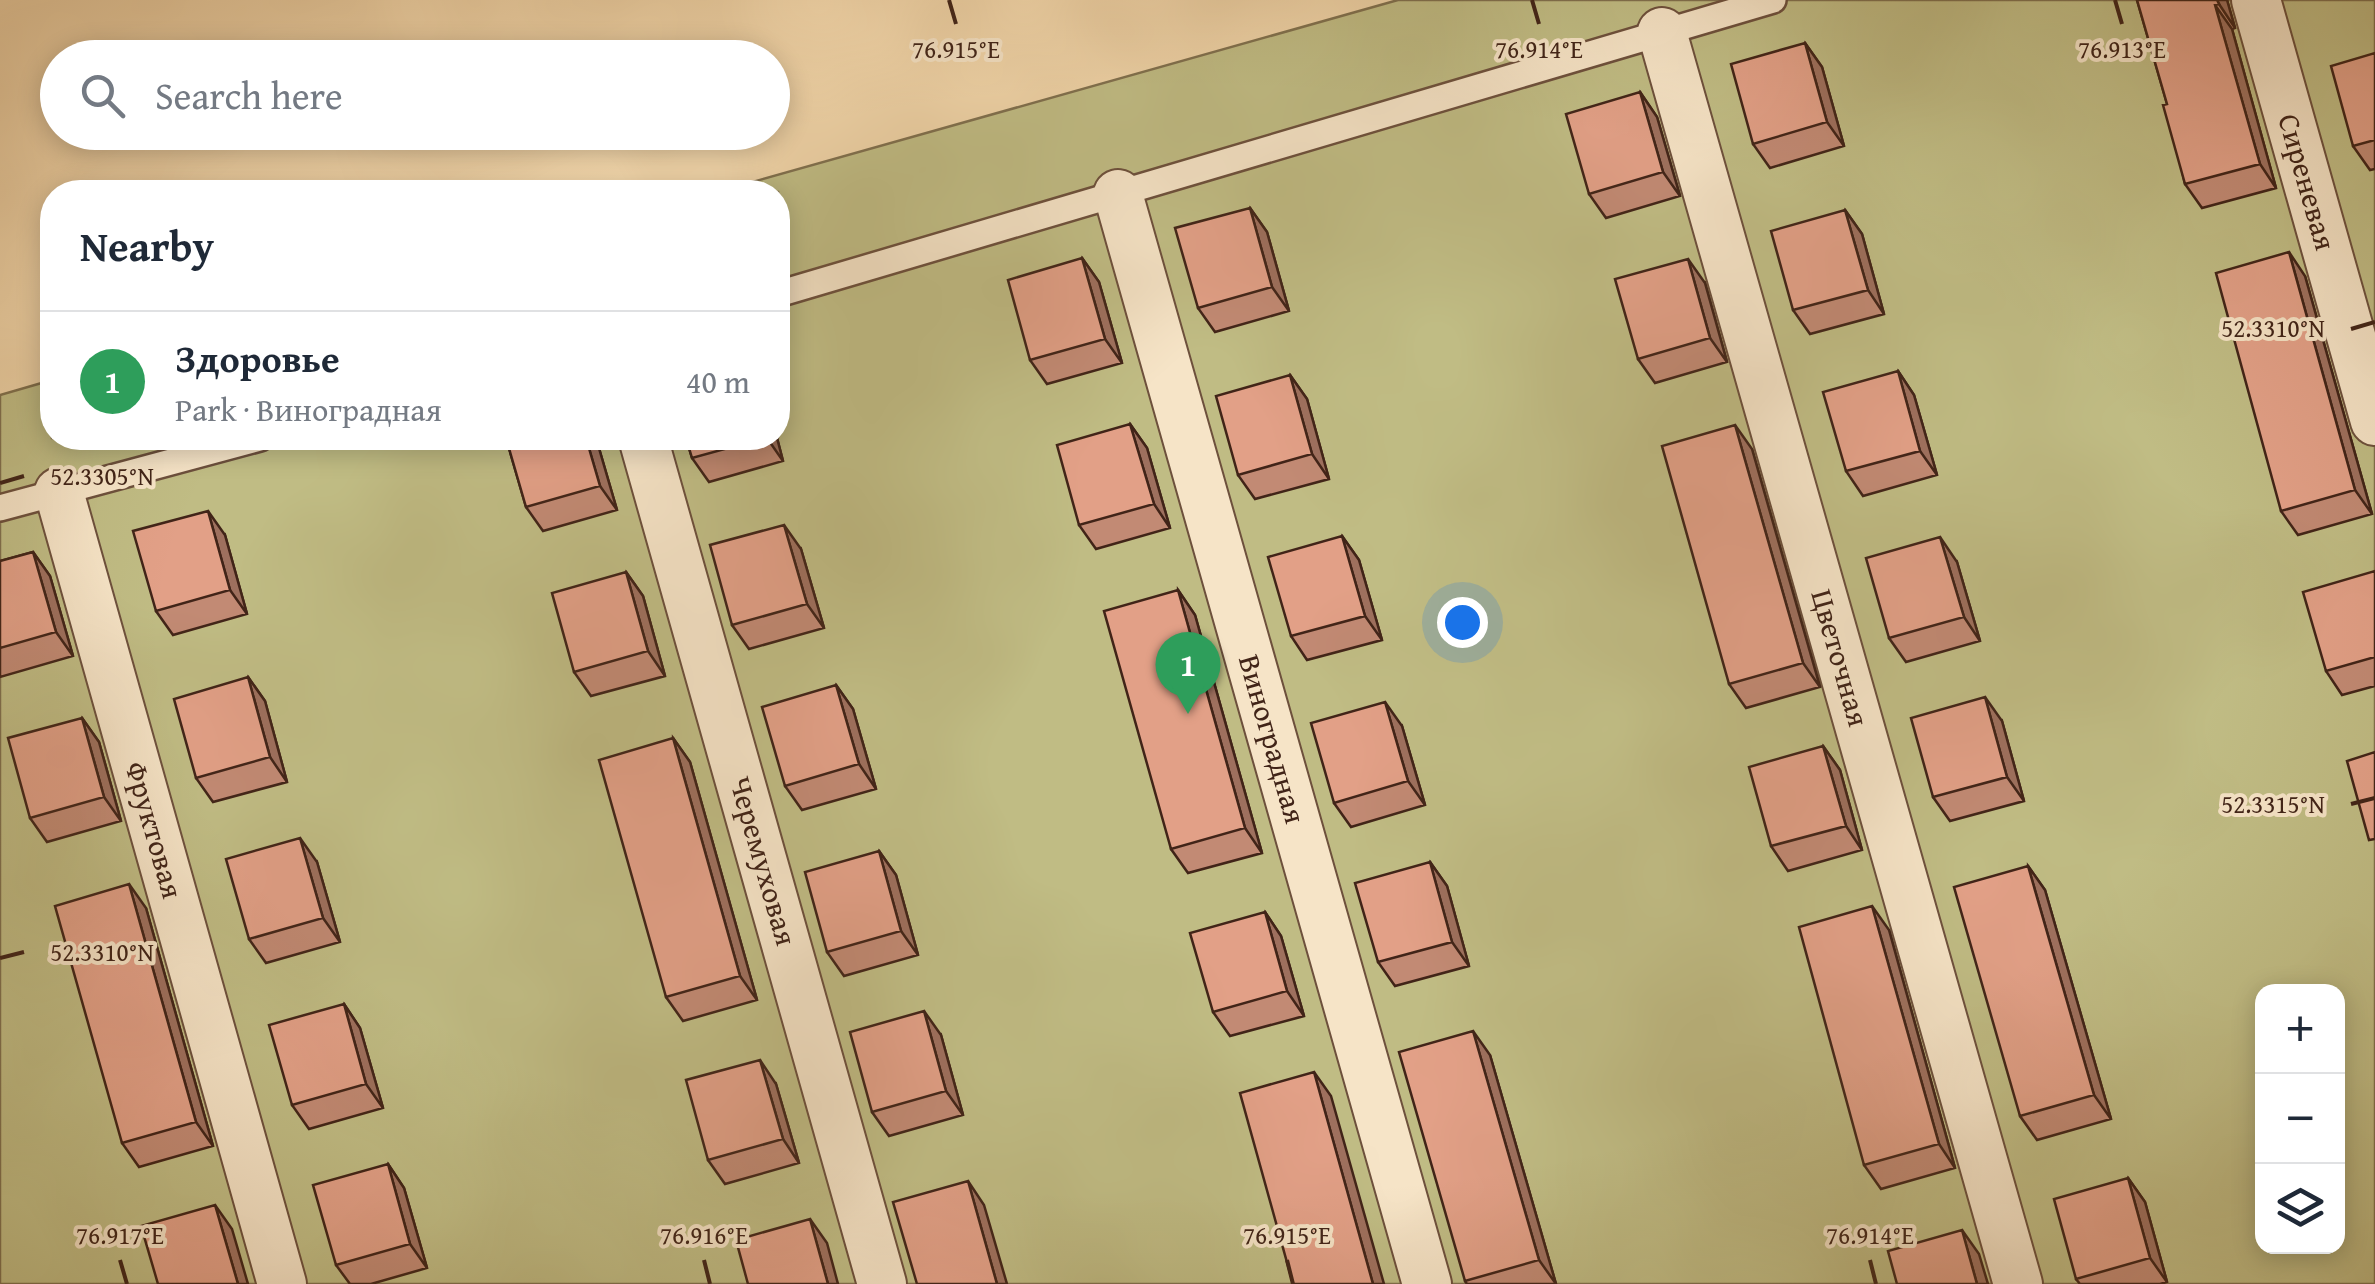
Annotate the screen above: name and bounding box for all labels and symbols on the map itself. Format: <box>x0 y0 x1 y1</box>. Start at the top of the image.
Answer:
text: 76.915°E <box>912 31 1000 67</box>
text: 76.914°E <box>1495 31 1583 67</box>
text: 76.913°E <box>2078 31 2166 67</box>
street label: Сиреневая <box>2268 108 2348 255</box>
text: 52.3310°N <box>2221 310 2325 346</box>
text: 52.3305°N <box>50 458 154 494</box>
street label: Цветочная <box>1800 584 1882 731</box>
your location <box>1437 597 1488 648</box>
pin: 1 <box>1156 632 1220 714</box>
street label: Виноградная <box>1228 649 1318 828</box>
street label: Фруктовая <box>114 756 195 903</box>
street label: Черемуховая <box>719 771 809 950</box>
text: 52.3315°N <box>2221 786 2325 822</box>
text: 52.3310°N <box>50 934 154 970</box>
text: 76.917°E <box>76 1217 164 1253</box>
text: 76.916°E <box>660 1217 748 1253</box>
text: 76.915°E <box>1243 1217 1331 1253</box>
text: 76.914°E <box>1826 1217 1914 1253</box>

